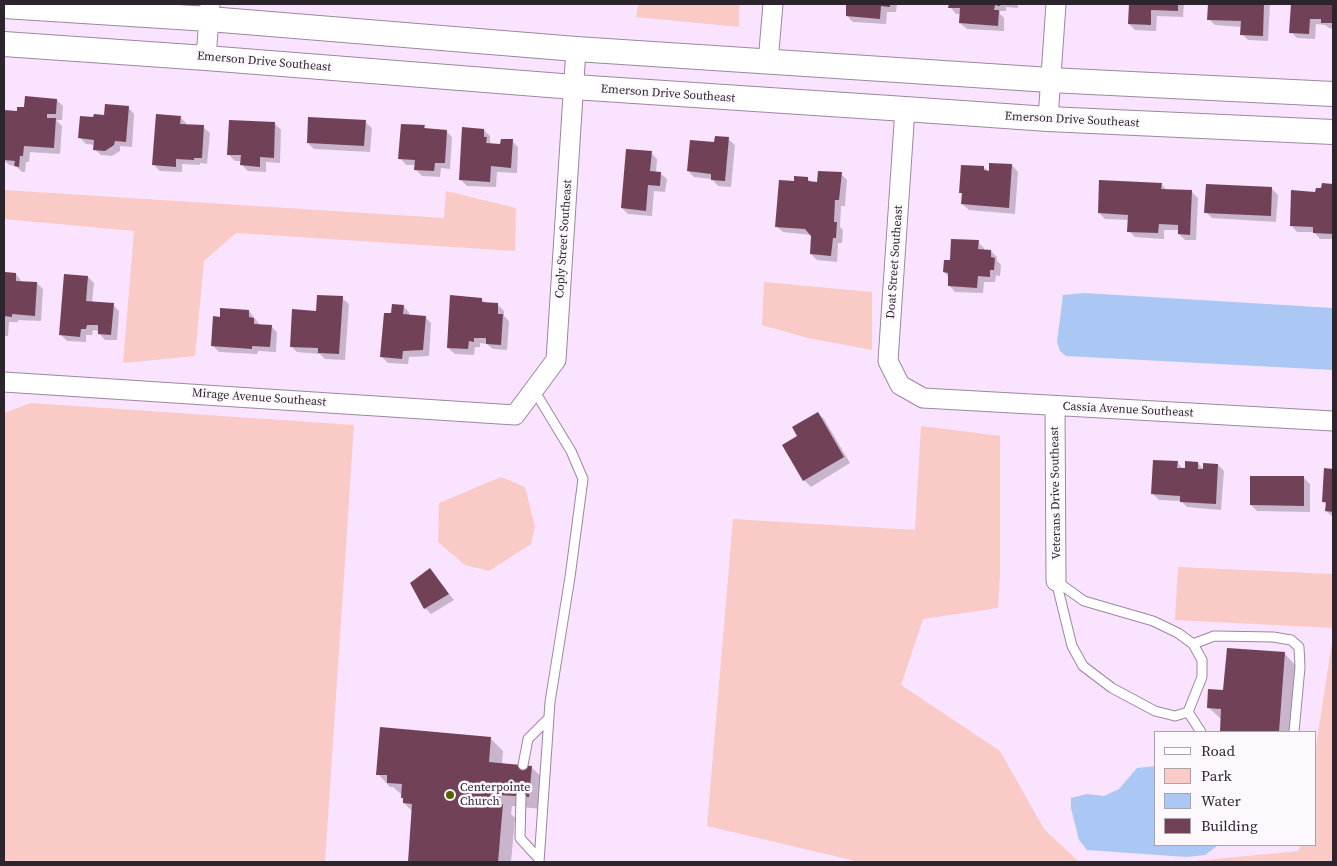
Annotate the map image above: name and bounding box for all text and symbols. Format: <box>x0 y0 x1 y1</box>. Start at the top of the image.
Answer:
street label: Emerson Drive Southeast <box>196 49 332 75</box>
street label: Emerson Drive Southeast <box>600 82 736 106</box>
street label: Emerson Drive Southeast <box>1004 109 1140 131</box>
street label: Coply Street Southeast <box>553 179 575 299</box>
street label: Doat Street Southeast <box>884 205 906 319</box>
street label: Mirage Avenue Southeast <box>191 386 327 410</box>
street label: Cassia Avenue Southeast <box>1062 399 1194 421</box>
street label: Veterans Drive Southeast <box>1048 426 1064 560</box>
legend <box>1154 731 1317 846</box>
text: Road <box>1201 740 1235 761</box>
text: Park <box>1201 765 1232 786</box>
place label: Centerpointe Church <box>460 781 530 809</box>
marker: Centerpointe Church <box>444 789 456 801</box>
text: Water <box>1201 790 1241 811</box>
text: Building <box>1201 815 1258 836</box>

